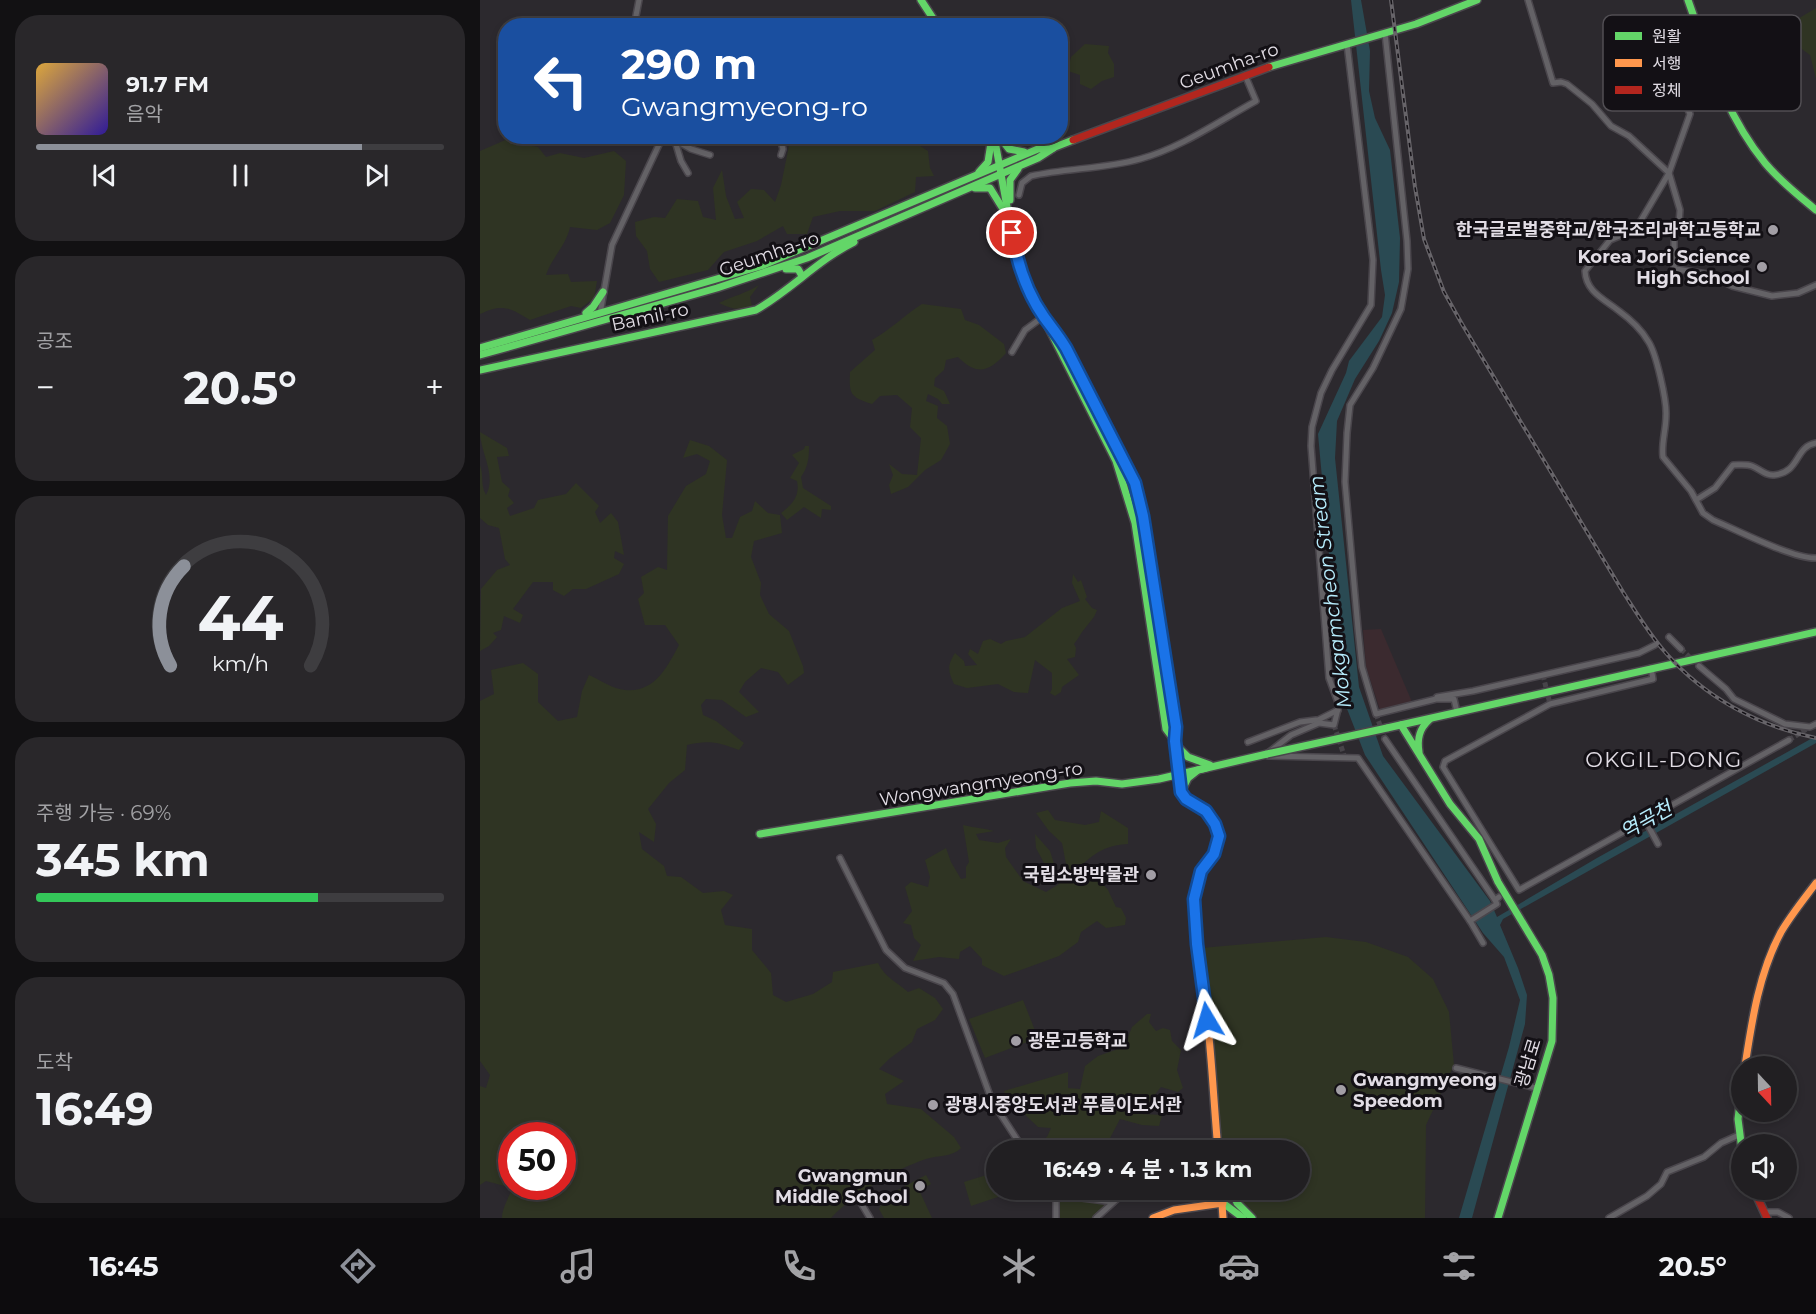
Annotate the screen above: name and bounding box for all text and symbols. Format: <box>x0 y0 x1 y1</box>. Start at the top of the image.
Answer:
legend <box>1603 15 1801 111</box>
text: 원활 <box>1652 27 1682 46</box>
text: 290 m <box>621 38 757 90</box>
street label: Geumha-ro <box>1176 38 1282 94</box>
icon: left <box>522 42 600 120</box>
text: 서행 <box>1652 54 1681 73</box>
text: 91.7 FM <box>126 71 209 98</box>
text: 정체 <box>1652 81 1681 100</box>
text: Gwangmyeong-ro <box>621 90 868 123</box>
text: 음악 <box>126 102 163 126</box>
icon: previous <box>88 159 121 192</box>
icon: pause <box>224 159 257 192</box>
icon: next <box>360 159 393 192</box>
pin <box>986 207 1037 258</box>
icon: arrive <box>995 216 1028 249</box>
place label: 한국글로벌중학교/한국조리과학고등학교 <box>1456 219 1761 241</box>
marker: 한국글로벌중학교/한국조리과학고등학교 <box>1766 223 1780 237</box>
street label: Geumha-ro <box>716 227 822 281</box>
place label: Korea Jori Science High School <box>1577 246 1750 289</box>
marker: Korea Jori Science High School <box>1755 260 1769 274</box>
street label: Bamil-ro <box>610 298 690 336</box>
text: 공조 <box>36 329 73 353</box>
text: 20.5° <box>183 360 297 415</box>
text: − <box>36 367 55 407</box>
text: + <box>425 367 444 407</box>
water label: Mokgamcheon Stream <box>1304 474 1356 710</box>
text: 44 <box>197 580 283 656</box>
text: km/h <box>211 650 269 676</box>
district label: OKGIL-DONG <box>1585 747 1743 772</box>
street label: Wongwangmyeong-ro <box>878 757 1084 811</box>
water label: 역곡천 <box>1616 795 1678 844</box>
text: 주행 가능 · 69% <box>36 801 171 825</box>
text: 345 km <box>36 832 210 887</box>
place label: 국립소방박물관 <box>1023 864 1139 886</box>
marker: 국립소방박물관 <box>1144 868 1158 882</box>
position arrow <box>1175 988 1239 1052</box>
place label: 광문고등학교 <box>1028 1030 1127 1052</box>
marker: 광문고등학교 <box>1009 1034 1023 1048</box>
street label: 광남로 <box>1510 1036 1546 1090</box>
text: 도착 <box>36 1050 73 1074</box>
north arrow <box>1731 1056 1797 1122</box>
map controls <box>1731 1056 1797 1200</box>
place label: Gwangmyeong Speedom <box>1353 1069 1497 1112</box>
text: 16:49 <box>36 1081 154 1136</box>
marker: Gwangmyeong Speedom <box>1334 1083 1348 1097</box>
place label: 광명시중앙도서관 푸름이도서관 <box>945 1094 1182 1116</box>
marker: 광명시중앙도서관 푸름이도서관 <box>926 1098 940 1112</box>
speed limit sign: 50 <box>498 1122 576 1200</box>
button: sound <box>1731 1134 1797 1200</box>
text: 16:49 · 4 분 · 1.3 km <box>1044 1156 1252 1183</box>
place label: Gwangmun Middle School <box>775 1165 908 1208</box>
marker: Gwangmun Middle School <box>913 1179 927 1193</box>
icon: directions <box>337 1245 379 1287</box>
icon: music <box>557 1245 599 1287</box>
icon: phone <box>778 1245 820 1287</box>
icon: climate <box>998 1245 1040 1287</box>
icon: car <box>1218 1245 1260 1287</box>
icon: filters <box>1438 1245 1480 1287</box>
text: 16:45 <box>89 1250 159 1283</box>
text: 20.5° <box>1659 1250 1727 1283</box>

